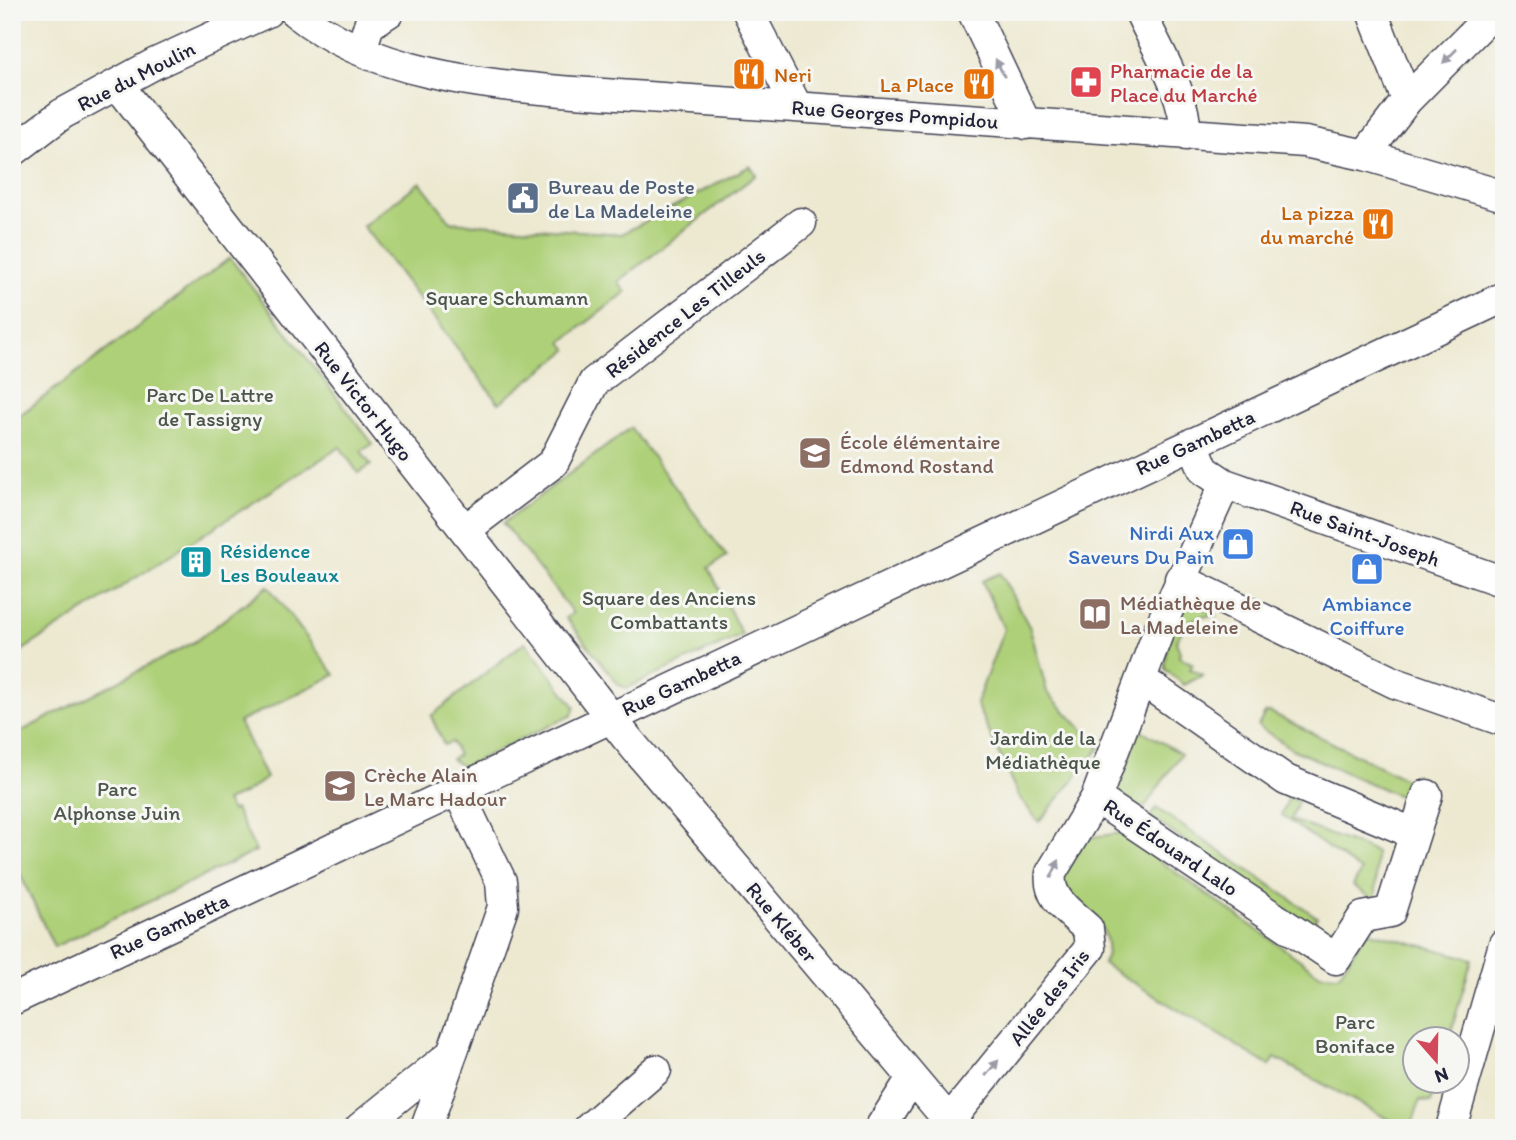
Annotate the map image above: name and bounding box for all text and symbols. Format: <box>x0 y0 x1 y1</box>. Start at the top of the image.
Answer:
street label: Rue du Moulin <box>73 36 199 116</box>
one-way arrow <box>1442 47 1459 64</box>
restaurant icon: Neri <box>730 55 768 93</box>
one-way arrow <box>994 58 1005 78</box>
place label: Pharmacie de la Place du Marché <box>1110 58 1257 107</box>
place label: Neri <box>774 62 812 87</box>
pharmacy icon: Pharmacie de la Place du Marché <box>1067 63 1105 101</box>
restaurant icon: La Place <box>960 65 998 103</box>
place label: La Place <box>880 72 954 97</box>
street label: Rue Georges Pompidou <box>791 94 1000 134</box>
place label: Bureau de Poste de La Madeleine <box>548 174 695 223</box>
public building icon: Bureau de Poste de La Madeleine <box>504 179 542 217</box>
place label: La pizza du marché <box>1260 200 1354 249</box>
restaurant icon: La pizza du marché <box>1359 205 1397 243</box>
street label: Résidence Les Tilleuls <box>600 243 770 383</box>
park label: Square Schumann <box>426 285 589 310</box>
street label: Rue Victor Hugo <box>309 336 419 466</box>
park label: Parc De Lattre de Tassigny <box>146 382 274 431</box>
street label: Rue Gambetta <box>1132 404 1258 480</box>
place label: École élémentaire Edmond Rostand <box>840 429 1000 478</box>
school or university icon: École élémentaire Edmond Rostand <box>796 434 834 472</box>
street label: Rue Saint-Joseph <box>1287 494 1444 572</box>
place label: Nirdi Aux Saveurs Du Pain <box>1068 520 1215 569</box>
shop icon: Nirdi Aux Saveurs Du Pain <box>1219 525 1257 563</box>
place label: Résidence Les Bouleaux <box>220 538 339 587</box>
building icon: Résidence Les Bouleaux <box>177 543 215 581</box>
shop icon: Ambiance Coiffure <box>1348 550 1386 588</box>
park label: Square des Anciens Combattants <box>582 585 756 634</box>
place label: Médiathèque de La Madeleine <box>1120 590 1261 639</box>
place label: Ambiance Coiffure <box>1322 591 1412 640</box>
library icon: Médiathèque de La Madeleine <box>1076 595 1114 633</box>
street label: Rue Gambetta <box>618 645 744 721</box>
park label: Jardin de la Médiathèque <box>985 725 1101 774</box>
place label: Crèche Alain Le Marc Hadour <box>364 762 507 811</box>
school or university icon: Crèche Alain Le Marc Hadour <box>321 767 359 805</box>
park label: Parc Alphonse Juin <box>54 776 180 825</box>
street label: Rue Édouard Lalo <box>1099 793 1243 901</box>
one-way arrow <box>1049 859 1061 879</box>
street label: Rue Kléber <box>741 877 823 968</box>
street label: Rue Gambetta <box>106 888 232 964</box>
street label: Allée des Iris <box>1003 944 1095 1050</box>
park label: Parc Boniface <box>1315 1009 1395 1058</box>
north arrow <box>1400 1024 1470 1094</box>
one-way arrow <box>985 1060 1000 1078</box>
text: N <box>1432 1063 1452 1089</box>

